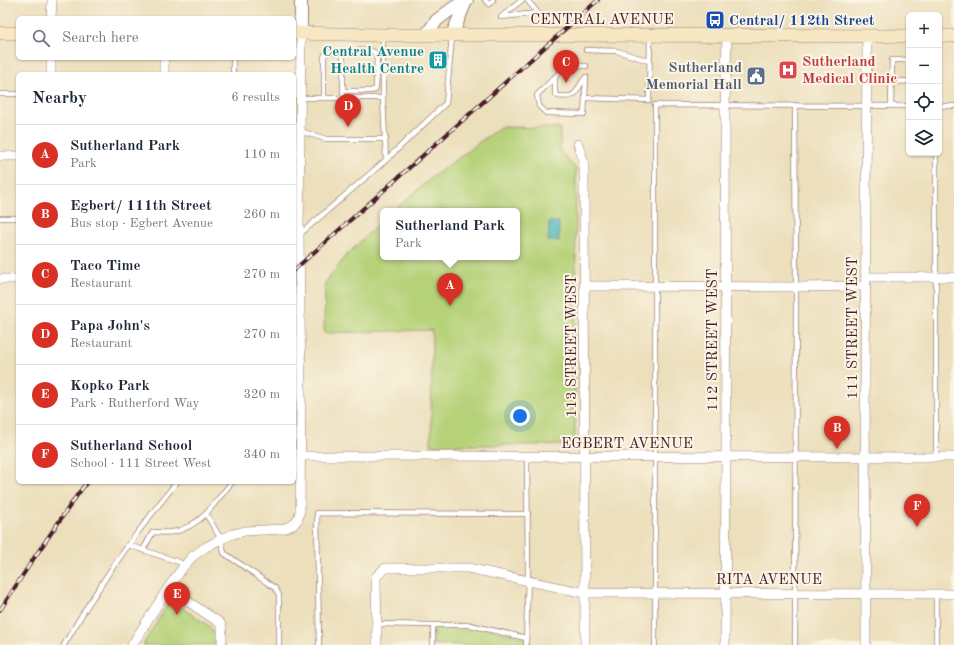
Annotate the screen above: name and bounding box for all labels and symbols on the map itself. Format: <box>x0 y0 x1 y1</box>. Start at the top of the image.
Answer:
bus stop icon: Central/ 112th Street <box>704 9 726 31</box>
street label: CENTRAL AVENUE <box>530 13 674 28</box>
place label: Central/ 112th Street <box>729 14 875 29</box>
place label: Central Avenue Health Centre <box>322 45 424 77</box>
building icon: Central Avenue Health Centre <box>427 49 449 71</box>
pin: C <box>553 50 579 83</box>
place label: Sutherland Medical Clinic <box>802 55 897 87</box>
hospital icon: Sutherland Medical Clinic <box>777 59 799 81</box>
place label: Sutherland Memorial Hall <box>645 61 742 93</box>
public building icon: Sutherland Memorial Hall <box>745 65 767 87</box>
pin: D <box>335 94 361 127</box>
street label: 111 STREET WEST <box>846 256 861 400</box>
street label: 112 STREET WEST <box>706 268 721 412</box>
pin: A <box>437 273 463 306</box>
street label: 113 STREET WEST <box>565 274 580 418</box>
your location <box>510 406 530 426</box>
pin: B <box>824 416 850 449</box>
street label: EGBERT AVENUE <box>561 437 693 452</box>
pin: F <box>904 494 930 527</box>
street label: RITA AVENUE <box>716 573 822 588</box>
pin: E <box>164 582 190 615</box>

